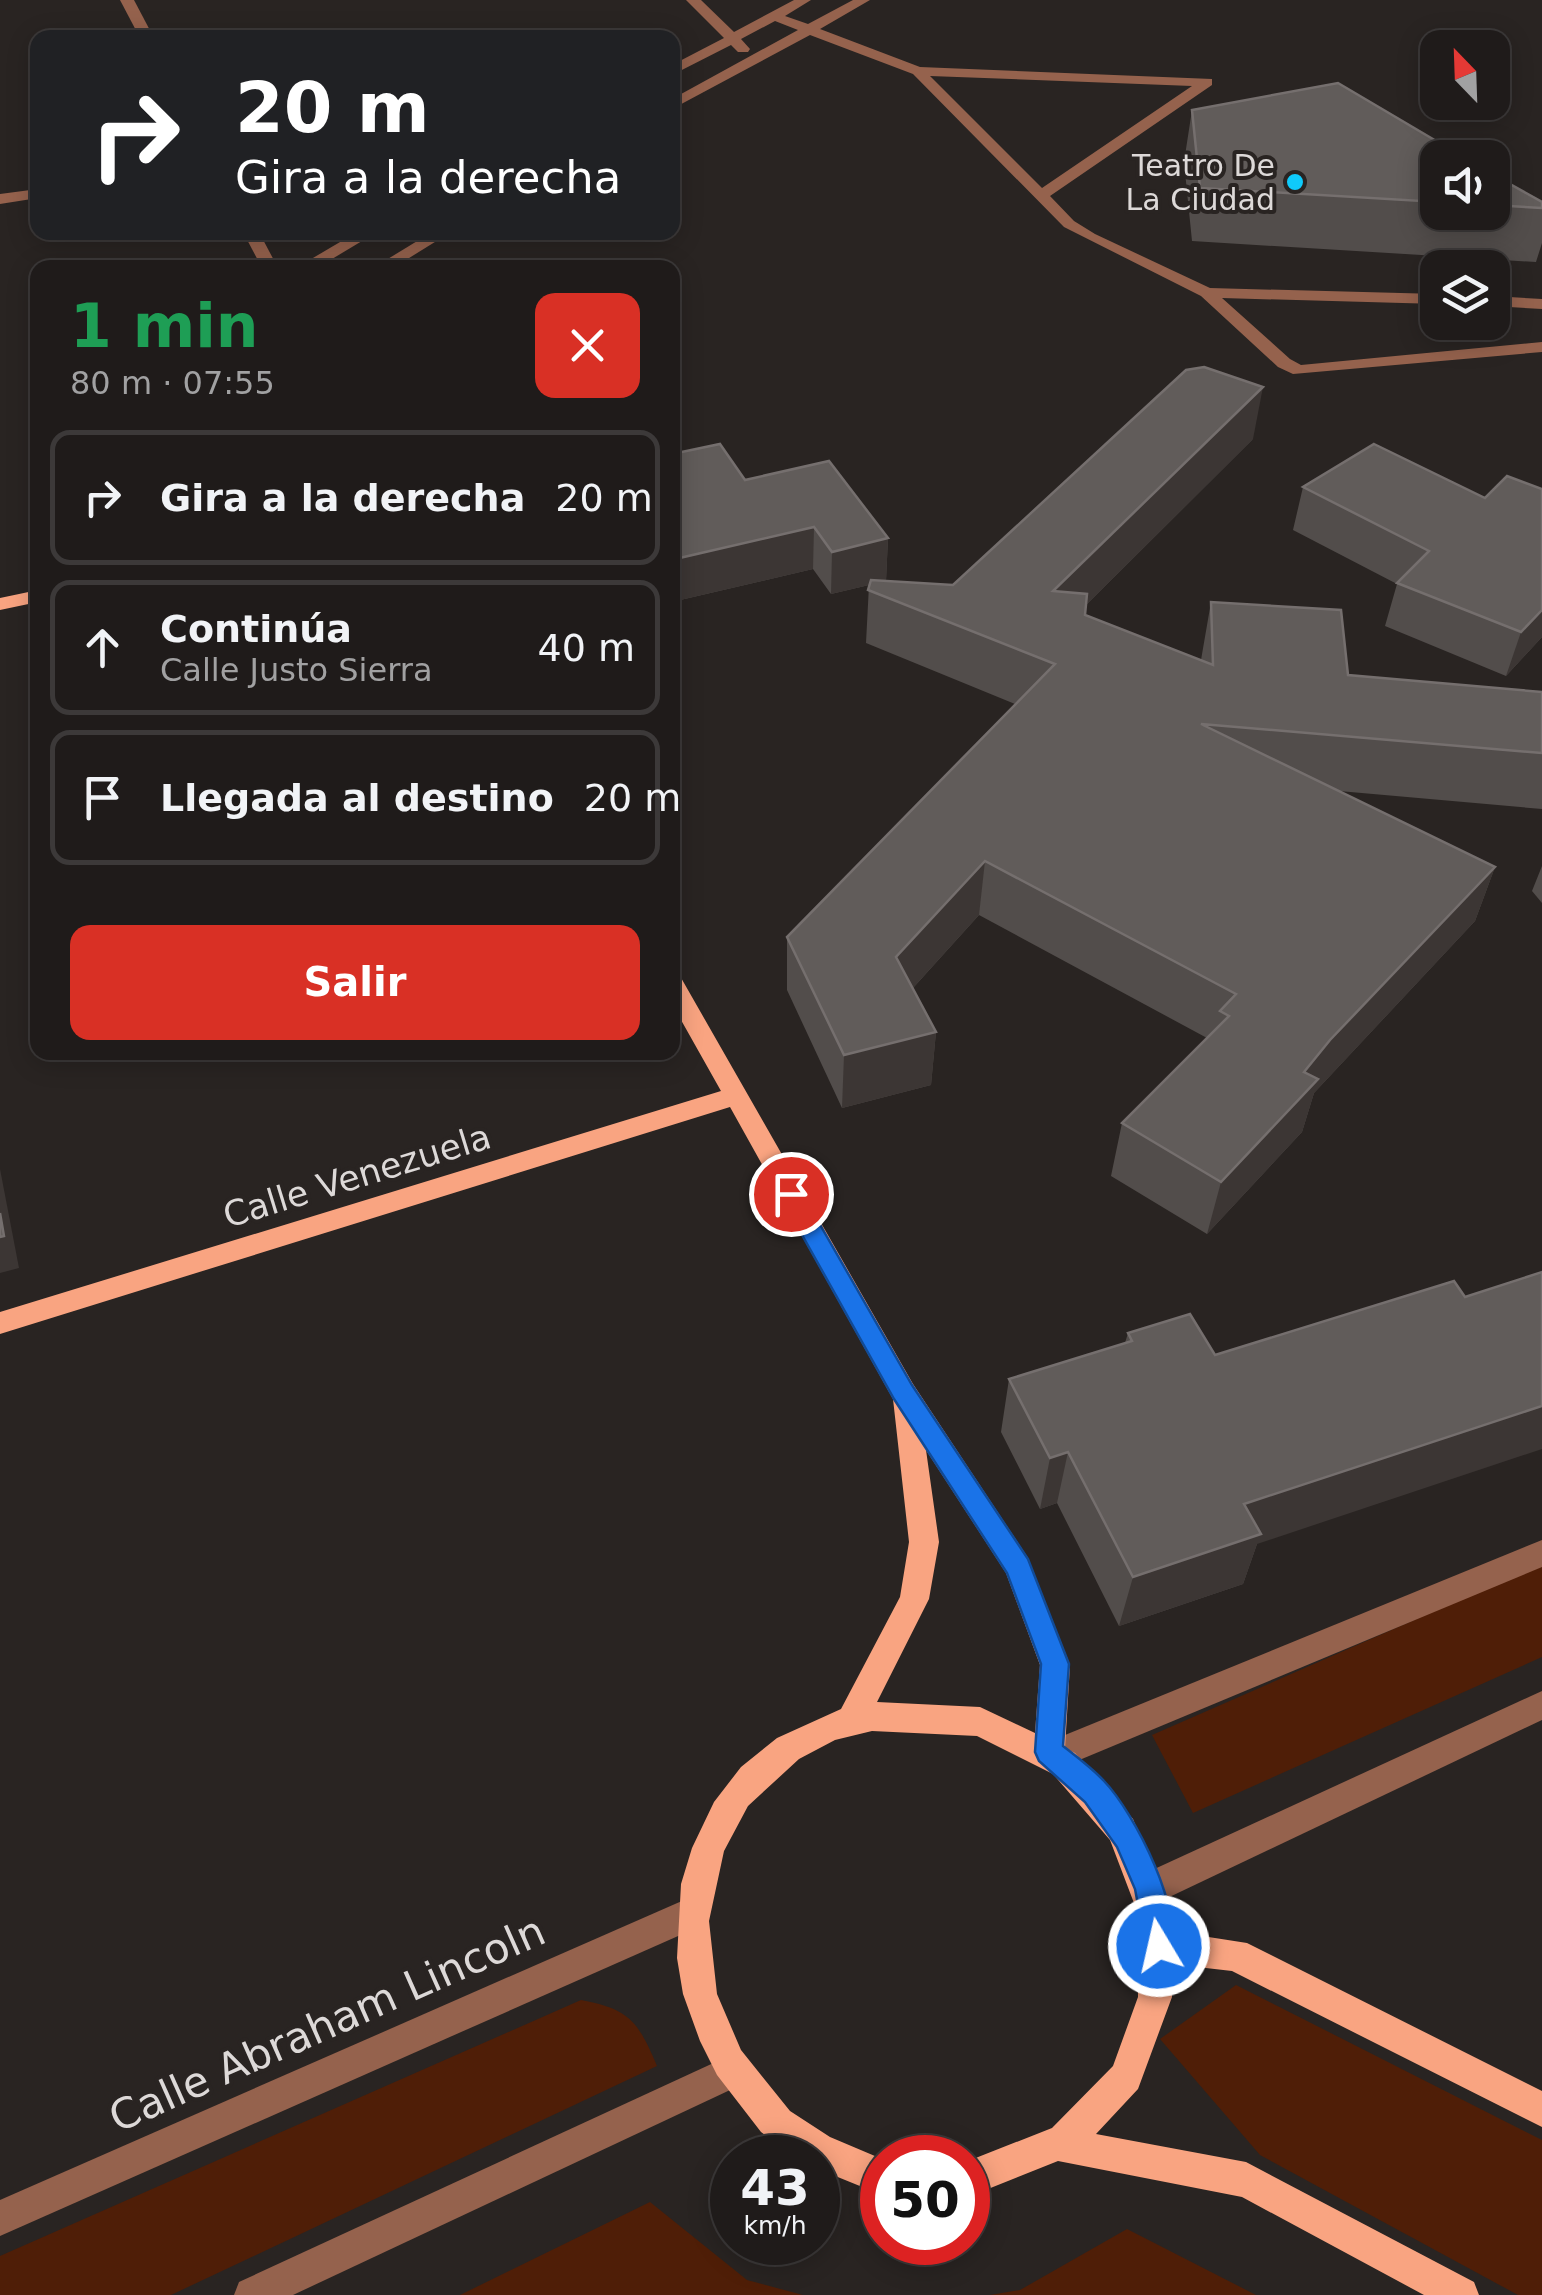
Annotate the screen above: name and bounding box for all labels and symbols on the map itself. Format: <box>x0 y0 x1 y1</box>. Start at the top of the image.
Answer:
north arrow <box>1420 30 1510 120</box>
place label: Teatro De La Ciudad <box>1126 148 1275 217</box>
marker: Teatro De La Ciudad <box>1284 171 1306 193</box>
street label: Calle Venezuela <box>218 1116 496 1236</box>
pin <box>749 1152 834 1237</box>
position arrow <box>1107 1894 1211 1998</box>
street label: Calle Abraham Lincoln <box>102 1906 552 2142</box>
speed limit sign: 50 <box>860 2135 990 2265</box>

